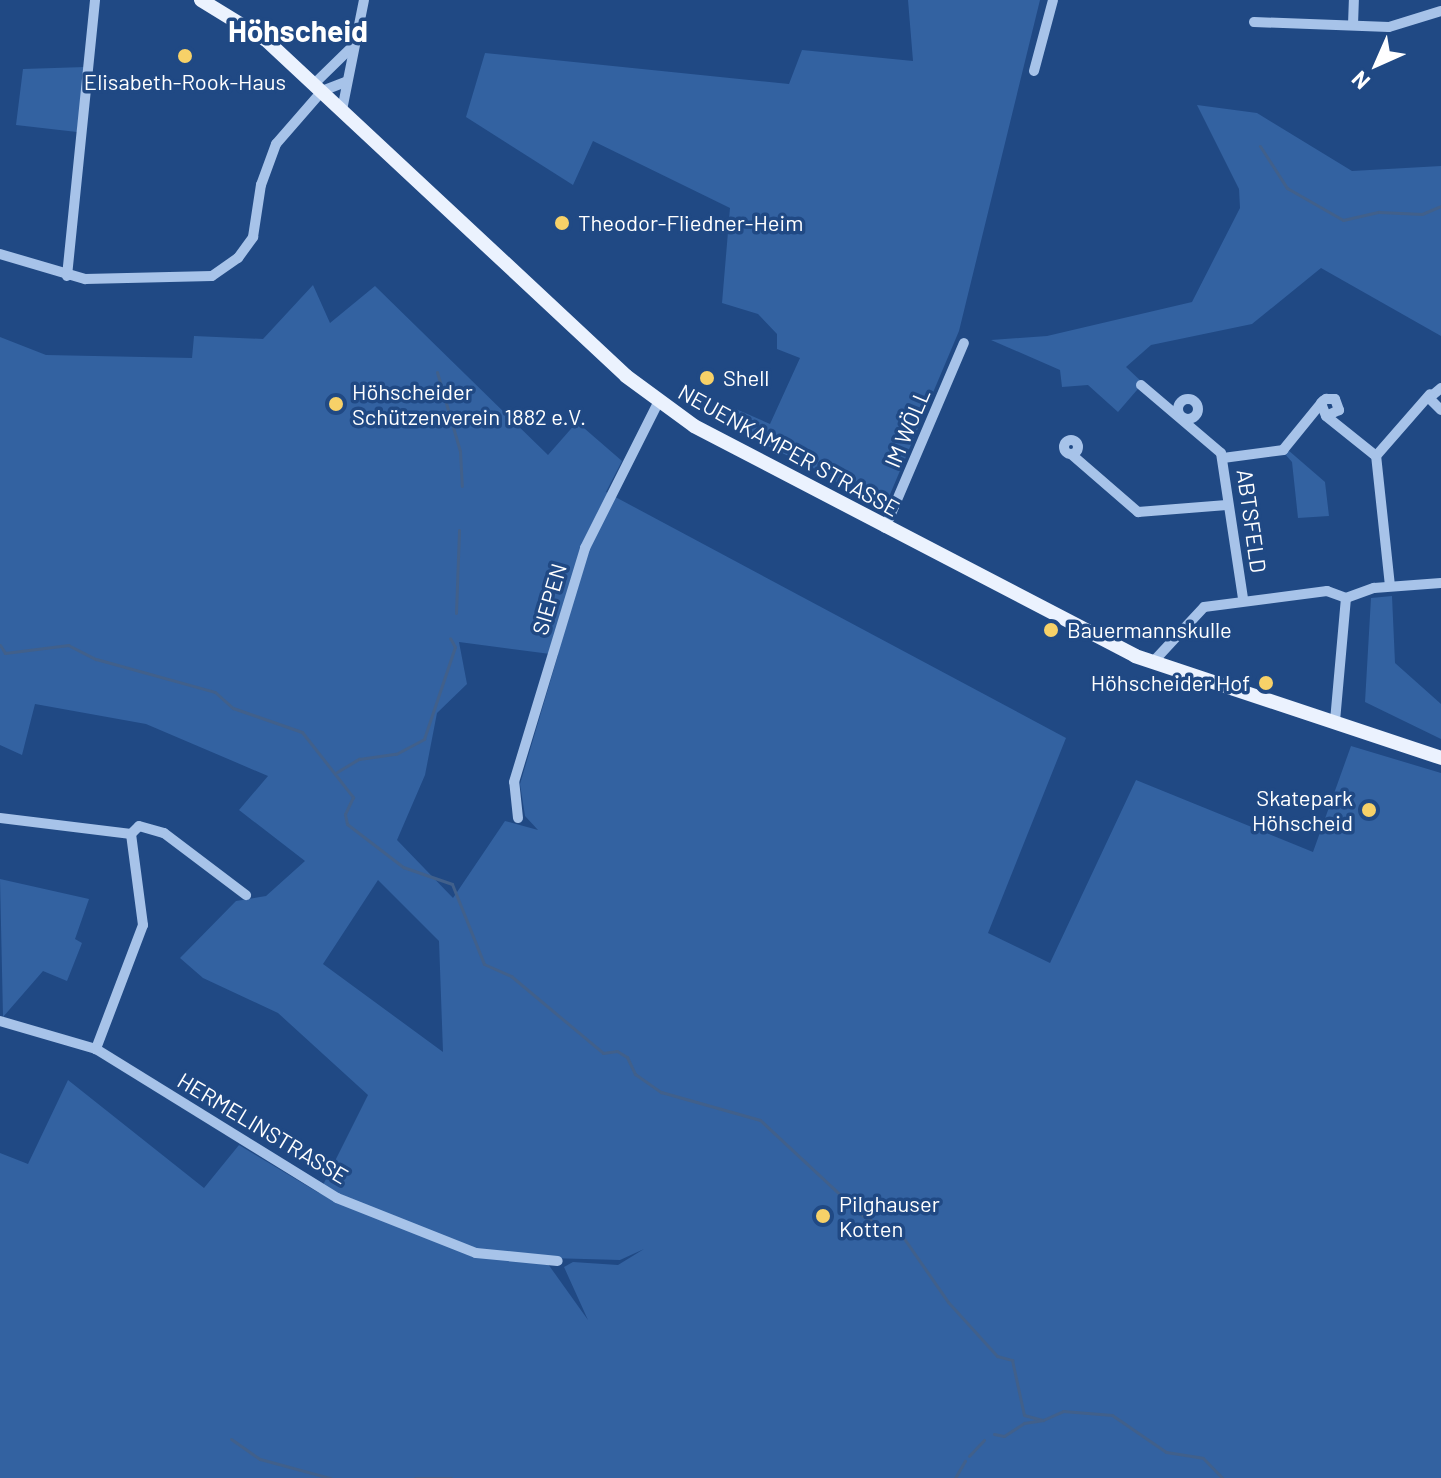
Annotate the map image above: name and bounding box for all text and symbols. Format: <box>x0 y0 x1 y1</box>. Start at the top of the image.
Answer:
district label: Höhscheid <box>228 12 368 48</box>
north arrow <box>1337 24 1417 104</box>
marker: Elisabeth-Rook-Haus <box>176 47 194 65</box>
text: N <box>1346 67 1374 95</box>
place label: Elisabeth-Rook-Haus <box>84 69 286 95</box>
place label: Theodor-Fliedner-Heim <box>578 210 803 236</box>
marker: Theodor-Fliedner-Heim <box>553 214 571 232</box>
place label: Shell <box>723 365 769 391</box>
marker: Shell <box>698 369 716 387</box>
place label: Höhscheider Schützenverein 1882 e.V. <box>352 378 586 430</box>
street label: NEUENKAMPER STRASSE <box>674 378 904 522</box>
street label: IM WÖLL <box>879 384 935 472</box>
marker: Höhscheider Schützenverein 1882 e.V. <box>327 395 345 413</box>
street label: ABTSFELD <box>1232 468 1272 574</box>
street label: SIEPEN <box>526 560 572 638</box>
place label: Bauermannskulle <box>1067 617 1232 643</box>
marker: Bauermannskulle <box>1042 621 1060 639</box>
place label: Höhscheider Hof <box>1091 670 1250 696</box>
marker: Höhscheider Hof <box>1257 674 1275 692</box>
place label: Skatepark Höhscheid <box>1252 784 1353 836</box>
marker: Skatepark Höhscheid <box>1360 801 1378 819</box>
street label: HERMELINSTRASSE <box>173 1067 353 1189</box>
place label: Pilghauser Kotten <box>839 1190 940 1242</box>
marker: Pilghauser Kotten <box>814 1207 832 1225</box>

